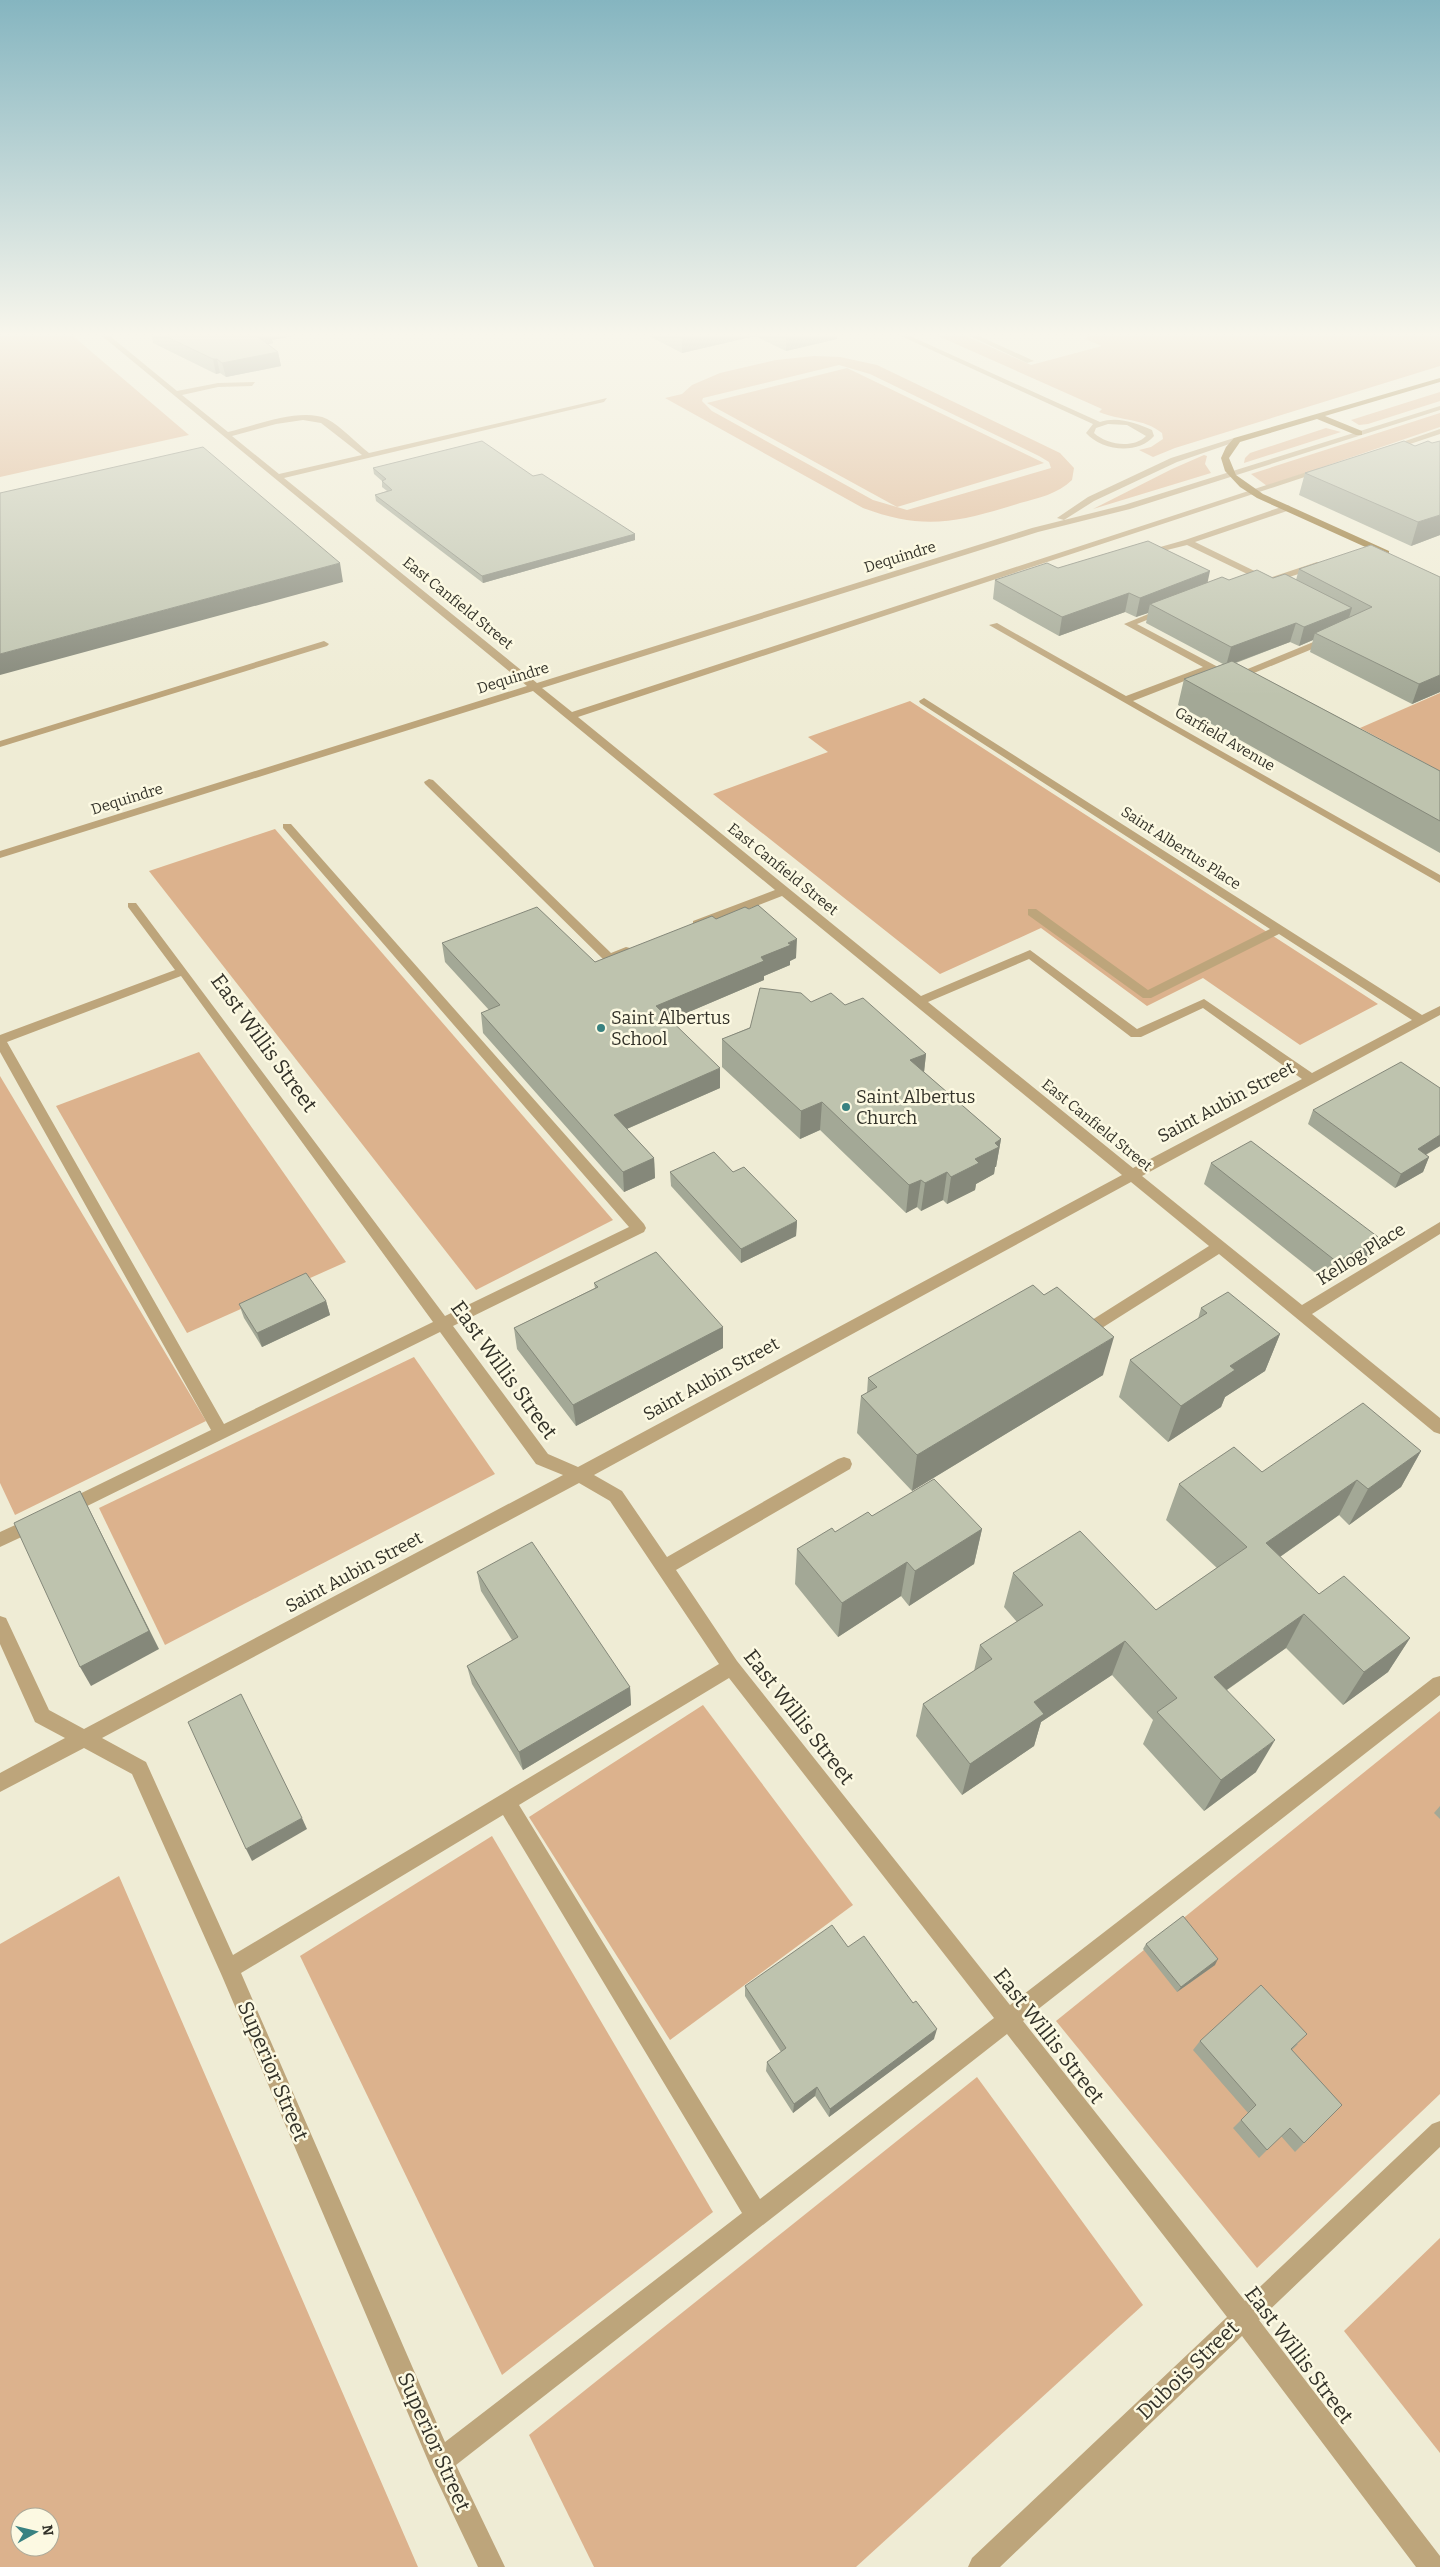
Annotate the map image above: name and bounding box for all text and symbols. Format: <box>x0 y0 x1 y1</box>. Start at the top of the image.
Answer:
street label: Dequindre <box>862 538 938 576</box>
street label: East Canfield Street <box>399 553 517 653</box>
street label: Dequindre <box>475 659 551 697</box>
street label: Garfield Avenue <box>1172 703 1278 775</box>
street label: Dequindre <box>89 780 165 818</box>
street label: Saint Albertus Place <box>1118 803 1244 893</box>
street label: East Canfield Street <box>724 819 842 919</box>
street label: East Willis Street <box>205 969 323 1118</box>
place label: Saint Albertus School <box>611 1007 730 1050</box>
marker: Saint Albertus School <box>595 1022 607 1034</box>
street label: Saint Aubin Street <box>1154 1056 1299 1147</box>
street label: East Canfield Street <box>1038 1075 1156 1175</box>
place label: Saint Albertus Church <box>856 1086 975 1129</box>
marker: Saint Albertus Church <box>840 1101 852 1113</box>
street label: Kellog Place <box>1313 1218 1409 1290</box>
street label: East Willis Street <box>445 1296 563 1445</box>
street label: Saint Aubin Street <box>639 1332 783 1425</box>
street label: Saint Aubin Street <box>282 1526 427 1617</box>
street label: East Willis Street <box>738 1644 860 1790</box>
street label: East Willis Street <box>988 1963 1110 2109</box>
street label: Superior Street <box>232 1997 314 2145</box>
street label: East Willis Street <box>1239 2281 1359 2429</box>
street label: Dubois Street <box>1132 2315 1245 2425</box>
street label: Superior Street <box>392 2368 476 2516</box>
north arrow <box>10 2507 60 2557</box>
text: N <box>38 2524 57 2537</box>

